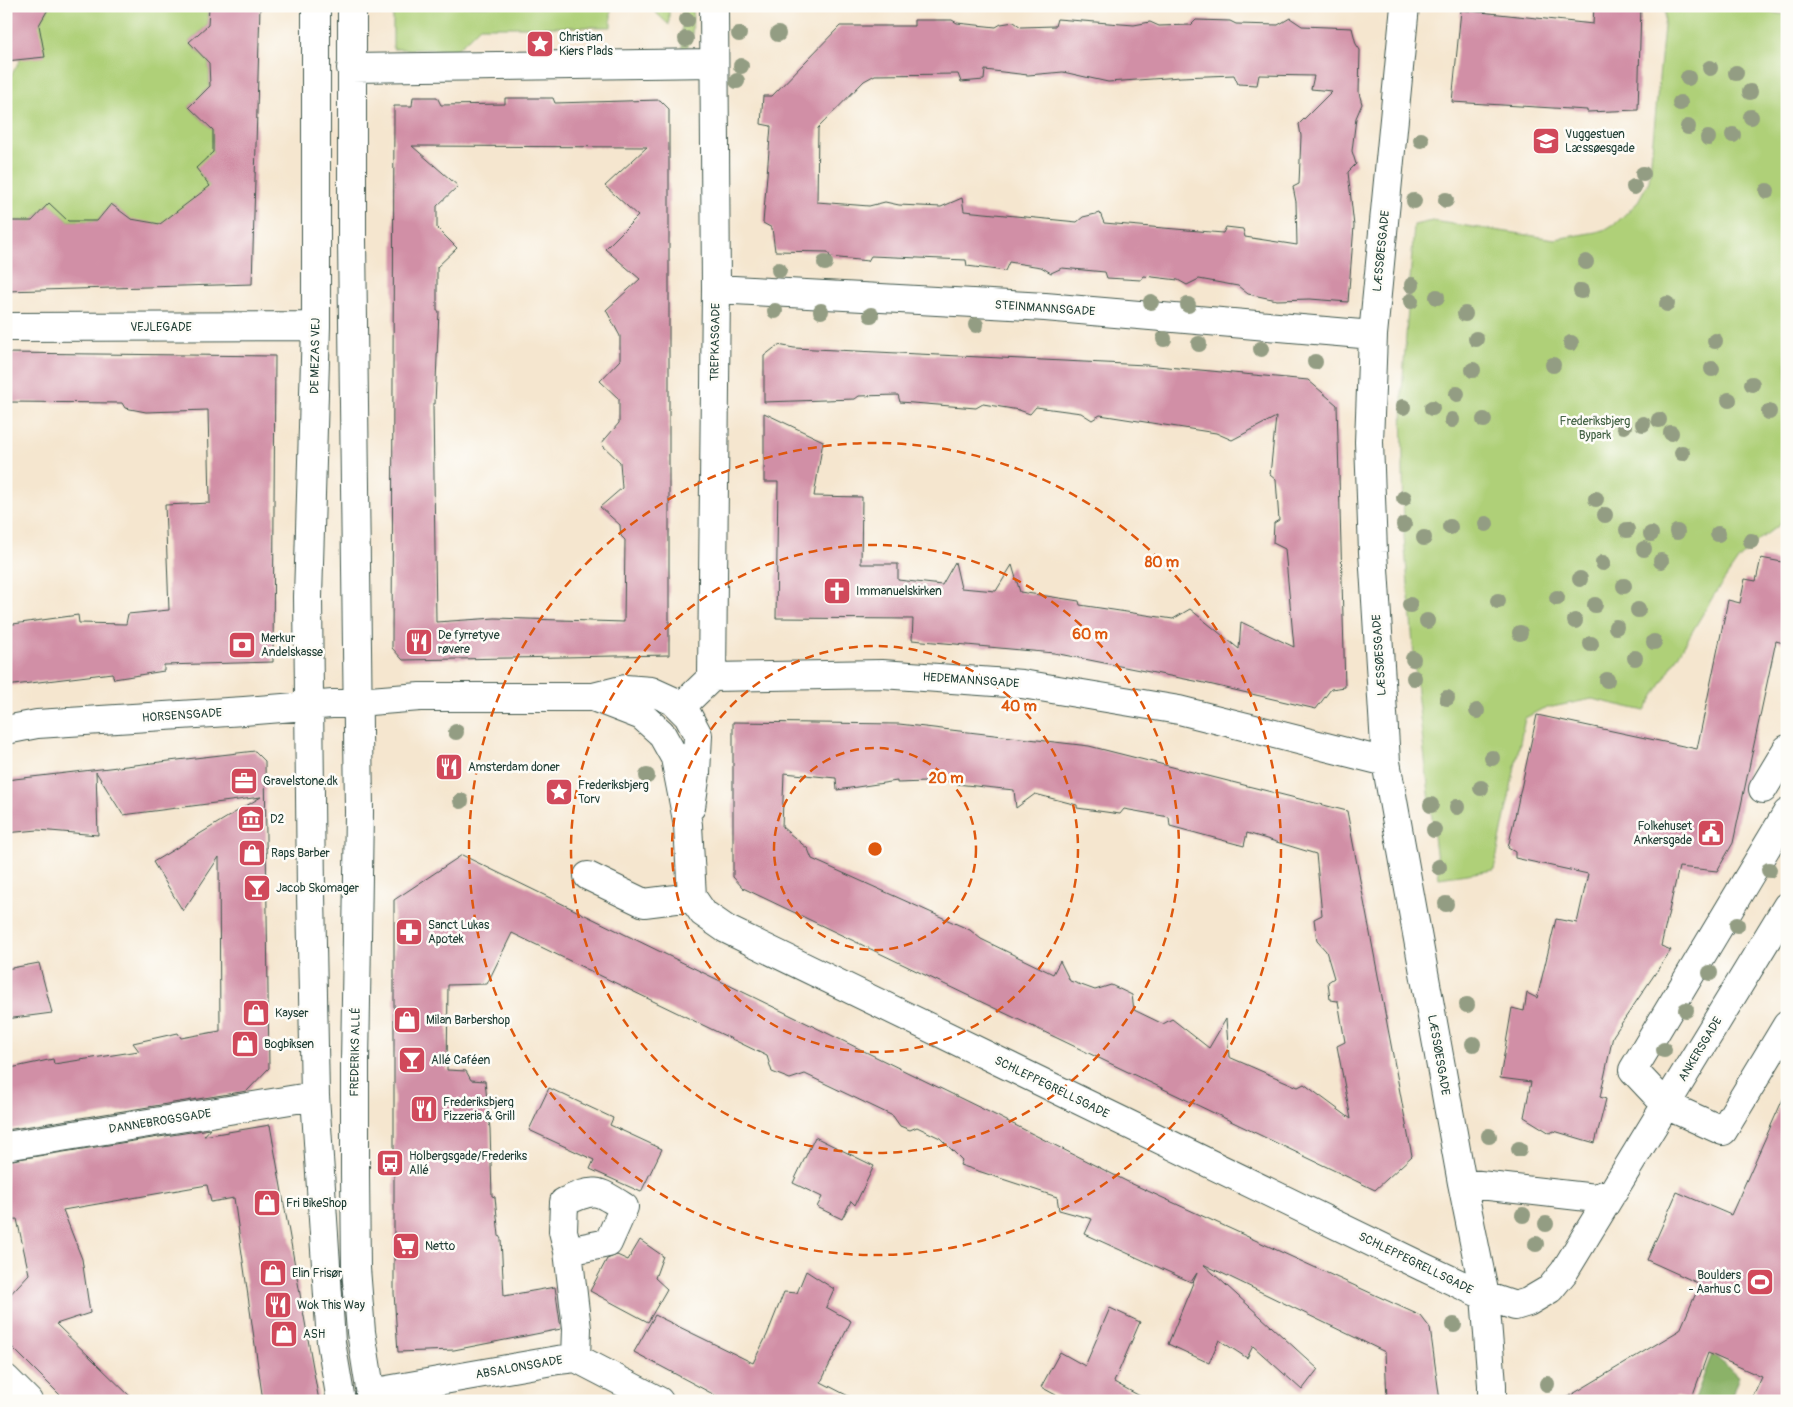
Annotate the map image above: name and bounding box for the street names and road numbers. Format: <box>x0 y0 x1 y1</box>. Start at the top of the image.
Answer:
street label: LÆSSØESGADE <box>1370 210 1393 292</box>
street label: STEINMANNSGADE <box>994 298 1096 319</box>
street label: TREPKASGADE <box>707 303 724 381</box>
street label: DE MEZAS VEJ <box>307 318 324 394</box>
street label: VEJLEGADE <box>130 320 192 335</box>
street label: LÆSSØESGADE <box>1369 614 1390 696</box>
street label: HEDEMANNSGADE <box>922 670 1020 691</box>
street label: HORSENSGADE <box>141 705 223 726</box>
street label: FREDERIKS ALLÉ <box>346 1007 364 1097</box>
street label: LÆSSØESGADE <box>1424 1014 1453 1097</box>
street label: ANKERSGADE <box>1675 1014 1726 1084</box>
street label: SCHLEPPEGRELLSGADE <box>992 1053 1112 1122</box>
street label: DANNEBROGSGADE <box>108 1106 212 1137</box>
street label: SCHLEPPEGRELLSGADE <box>1356 1229 1476 1298</box>
street label: ABSALONSGADE <box>474 1352 564 1383</box>

